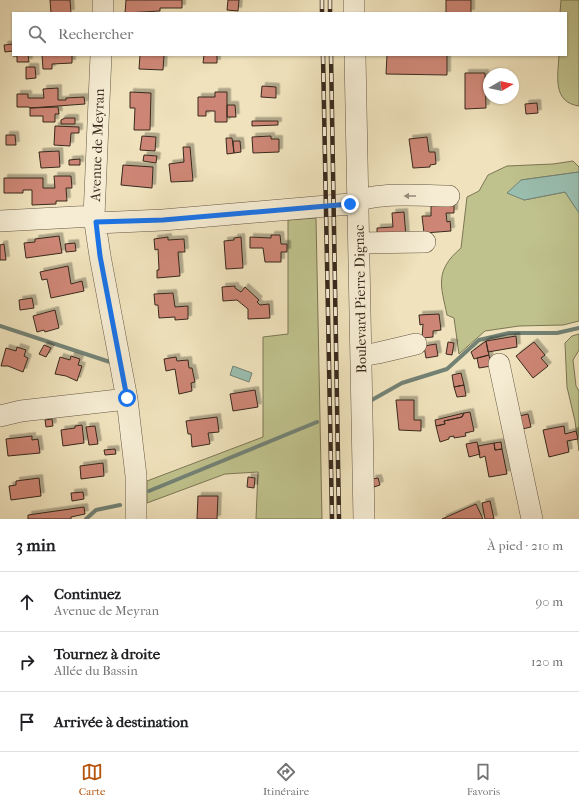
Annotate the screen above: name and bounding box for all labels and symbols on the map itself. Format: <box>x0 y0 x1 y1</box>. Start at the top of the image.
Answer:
north arrow <box>483 68 519 104</box>
street label: Avenue de Meyran <box>87 88 108 203</box>
one-way arrow <box>403 193 416 199</box>
route end <box>341 195 359 213</box>
street label: Boulevard Pierre Dignac <box>351 225 370 373</box>
route start <box>118 389 136 407</box>

